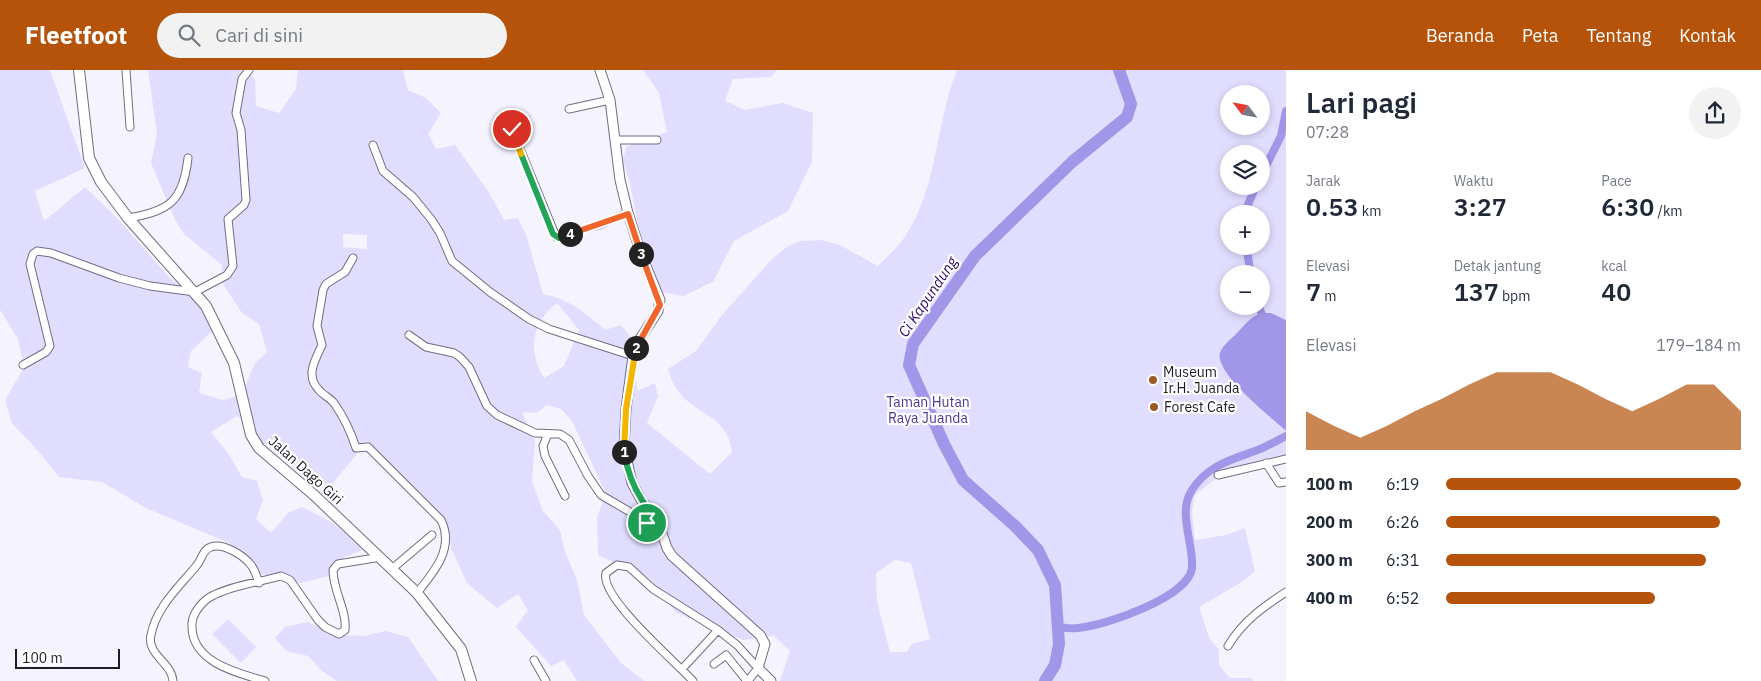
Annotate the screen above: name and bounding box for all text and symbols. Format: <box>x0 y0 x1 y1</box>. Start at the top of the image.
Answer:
search box <box>157 13 507 58</box>
text: Fleetfoot <box>25 19 127 51</box>
icon: search <box>175 21 203 49</box>
text: Cari di sini <box>215 23 303 47</box>
text: Beranda <box>1426 24 1494 47</box>
text: Peta <box>1522 24 1558 47</box>
text: Tentang <box>1586 24 1651 47</box>
text: Kontak <box>1679 24 1736 47</box>
text: Lari pagi <box>1306 84 1417 121</box>
north arrow <box>1220 85 1270 135</box>
map controls <box>1220 85 1270 315</box>
button: share <box>1689 87 1741 139</box>
pin <box>491 108 533 150</box>
icon: check <box>498 115 526 143</box>
text: 07:28 <box>1306 122 1349 142</box>
button: layers <box>1220 145 1270 195</box>
text: Jarak <box>1306 172 1341 190</box>
text: Waktu <box>1454 172 1494 190</box>
text: Pace <box>1601 172 1632 190</box>
text: 0.53 <box>1306 190 1358 223</box>
text: 3:27 <box>1454 190 1507 223</box>
text: 6:30 <box>1601 190 1654 223</box>
text: km <box>1358 202 1381 220</box>
text: /km <box>1654 202 1683 220</box>
button: + <box>1220 205 1270 255</box>
pin: 4 <box>558 222 582 246</box>
text: 4 <box>566 225 575 243</box>
pin: 3 <box>628 242 654 266</box>
text: 3 <box>637 245 646 263</box>
water label: Ci Kapundung <box>894 252 962 340</box>
text: Elevasi <box>1306 257 1350 275</box>
text: Detak jantung <box>1454 257 1541 275</box>
text: kcal <box>1601 257 1627 275</box>
button: − <box>1220 265 1270 315</box>
text: 7 <box>1306 275 1321 308</box>
text: 137 <box>1454 275 1499 308</box>
text: 40 <box>1601 275 1631 308</box>
text: m <box>1321 287 1337 305</box>
text: bpm <box>1499 287 1530 305</box>
text: Elevasi <box>1306 335 1356 355</box>
text: 179–184 m <box>1656 335 1741 355</box>
pin: 2 <box>624 336 648 360</box>
text: 2 <box>632 339 641 357</box>
place label: Museum Ir.H. Juanda <box>1163 363 1240 397</box>
marker: Museum Ir.H. Juanda <box>1147 374 1159 386</box>
park label: Taman Hutan Raya Juanda <box>886 393 970 427</box>
place label: Forest Cafe <box>1164 398 1236 416</box>
marker: Forest Cafe <box>1148 401 1160 413</box>
street label: Jalan Dago Giri <box>265 432 347 508</box>
pin: 1 <box>612 440 636 464</box>
text: 1 <box>620 443 629 461</box>
text: 100 m <box>1306 474 1353 494</box>
text: 6:19 <box>1386 474 1419 494</box>
pin <box>626 502 668 544</box>
icon: arrive <box>633 509 661 537</box>
text: 200 m <box>1306 512 1353 532</box>
text: 6:26 <box>1386 512 1419 532</box>
text: 300 m <box>1306 550 1353 570</box>
text: 6:31 <box>1386 550 1419 570</box>
text: 400 m <box>1306 588 1353 608</box>
text: 6:52 <box>1386 588 1419 608</box>
scale bar <box>15 646 120 669</box>
text: 100 m <box>22 649 63 667</box>

